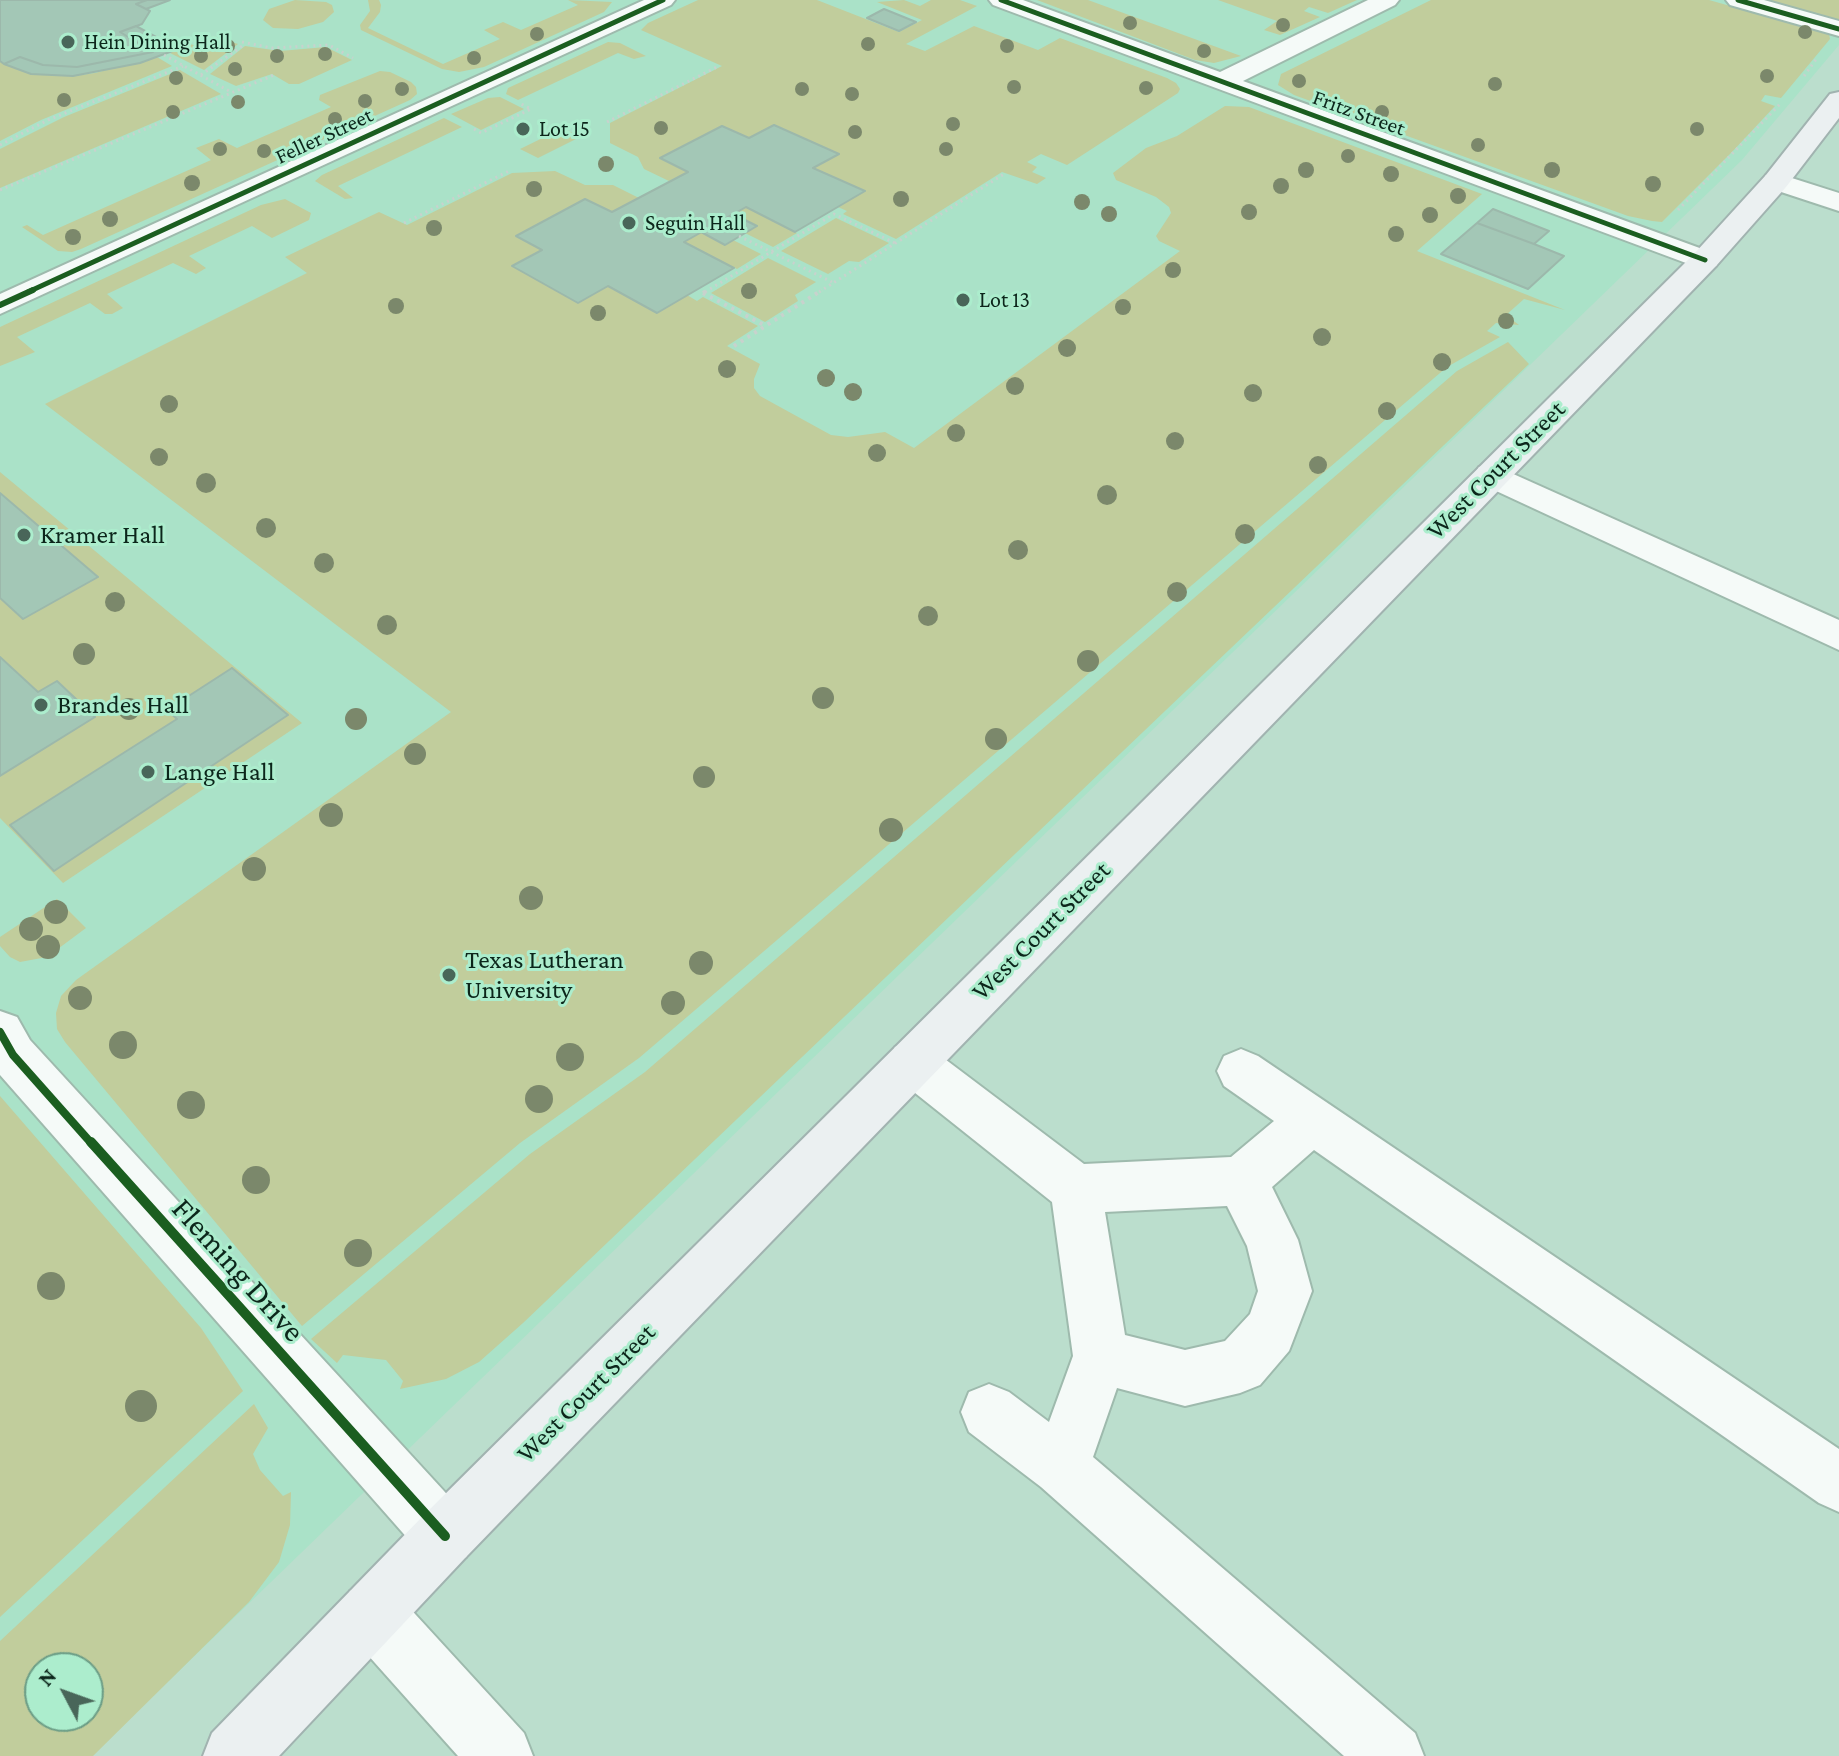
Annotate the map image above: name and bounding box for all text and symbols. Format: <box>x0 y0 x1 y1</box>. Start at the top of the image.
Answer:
place label: Hein Dining Hall <box>84 29 231 55</box>
marker: Hein Dining Hall <box>59 33 77 51</box>
street label: Fritz Street <box>1309 84 1409 142</box>
street label: Feller Street <box>271 102 377 170</box>
place label: Lot 15 <box>539 116 590 142</box>
marker: Lot 15 <box>514 120 532 138</box>
place label: Seguin Hall <box>645 210 745 236</box>
marker: Seguin Hall <box>620 214 638 232</box>
place label: Lot 13 <box>979 287 1030 313</box>
marker: Lot 13 <box>954 291 972 309</box>
street label: West Court Street <box>1420 394 1572 546</box>
place label: Kramer Hall <box>40 519 165 551</box>
marker: Kramer Hall <box>15 526 33 544</box>
place label: Brandes Hall <box>57 689 189 721</box>
marker: Brandes Hall <box>32 696 50 714</box>
place label: Lange Hall <box>164 756 274 788</box>
marker: Lange Hall <box>139 763 157 781</box>
street label: West Court Street <box>965 855 1117 1007</box>
place label: Texas Lutheran University <box>465 944 624 1006</box>
marker: Texas Lutheran University <box>440 966 458 984</box>
street label: Fleming Drive <box>163 1190 313 1350</box>
street label: West Court Street <box>510 1317 662 1469</box>
north arrow <box>24 1652 104 1732</box>
text: N <box>33 1663 61 1691</box>

